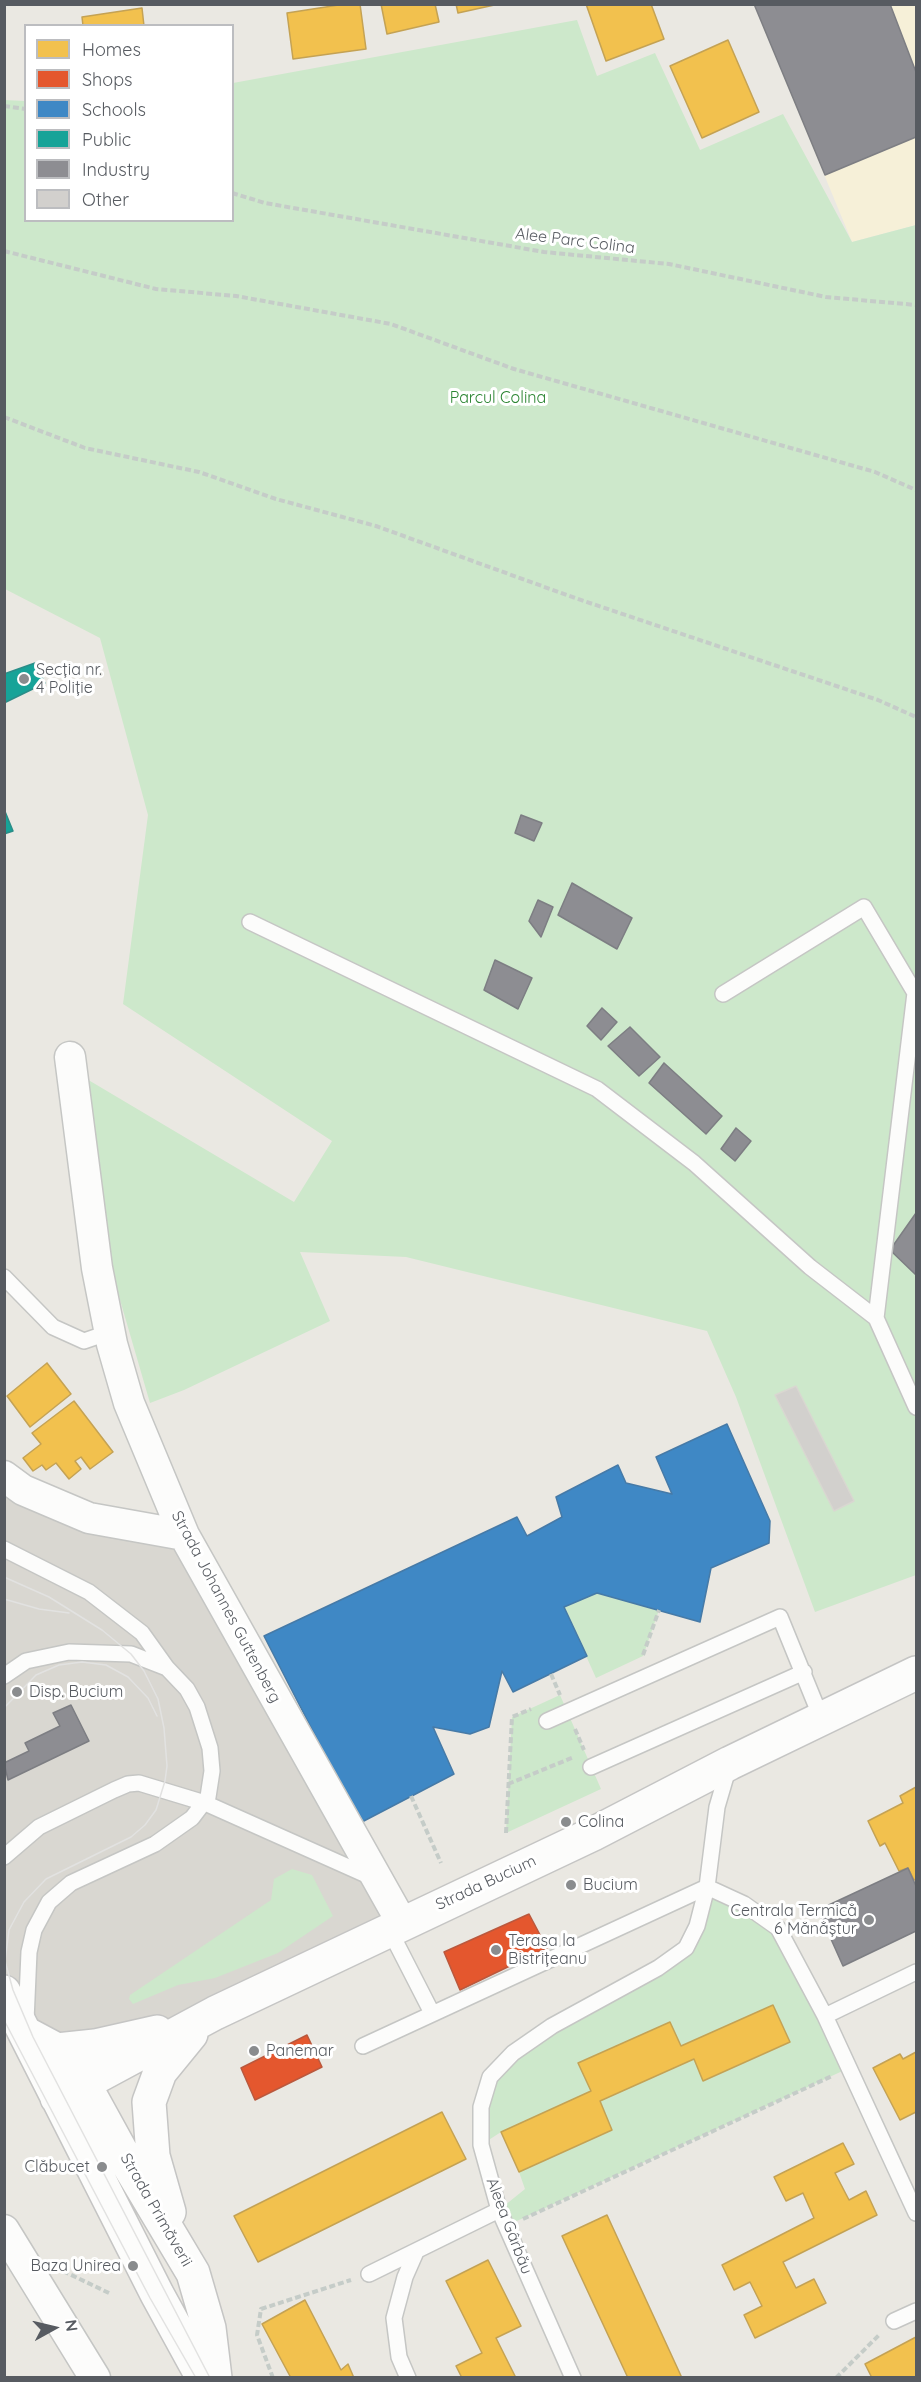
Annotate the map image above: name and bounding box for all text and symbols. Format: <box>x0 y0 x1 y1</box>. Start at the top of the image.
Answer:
legend <box>24 24 234 222</box>
text: Homes <box>82 38 141 61</box>
text: Shops <box>82 68 133 91</box>
text: Schools <box>82 98 146 121</box>
text: Public <box>82 128 131 151</box>
text: Industry <box>82 158 150 181</box>
text: Other <box>82 188 129 211</box>
street label: Alee Parc Colina <box>514 224 636 258</box>
park label: Parcul Colina <box>450 388 546 408</box>
place label: Secția nr. 4 Poliție <box>36 660 102 698</box>
marker: Secția nr. 4 Poliție <box>17 672 31 686</box>
street label: Strada Johannes Guttenberg <box>167 1508 285 1706</box>
place label: Disp. Bucium <box>29 1682 123 1702</box>
marker: Disp. Bucium <box>10 1685 24 1699</box>
place label: Colina <box>578 1812 624 1832</box>
marker: Colina <box>559 1815 573 1829</box>
street label: Strada Bucium <box>433 1851 539 1915</box>
place label: Bucium <box>583 1875 638 1895</box>
marker: Bucium <box>564 1878 578 1892</box>
place label: Centrala Termică 6 Mănăștur <box>730 1901 857 1939</box>
marker: Centrala Termică 6 Mănăștur <box>862 1913 876 1927</box>
place label: Terasa la Bistrițeanu <box>508 1931 587 1969</box>
marker: Terasa la Bistrițeanu <box>489 1943 503 1957</box>
place label: Panemar <box>266 2041 334 2061</box>
marker: Panemar <box>247 2044 261 2058</box>
street label: Strada Primăverii <box>116 2150 196 2270</box>
place label: Clăbucet <box>25 2157 90 2177</box>
marker: Clăbucet <box>95 2160 109 2174</box>
street label: Aleea Gârbău <box>482 2175 536 2277</box>
place label: Baza Unirea <box>30 2256 121 2276</box>
marker: Baza Unirea <box>126 2259 140 2273</box>
north arrow <box>24 2298 84 2358</box>
text: N <box>61 2318 83 2333</box>

